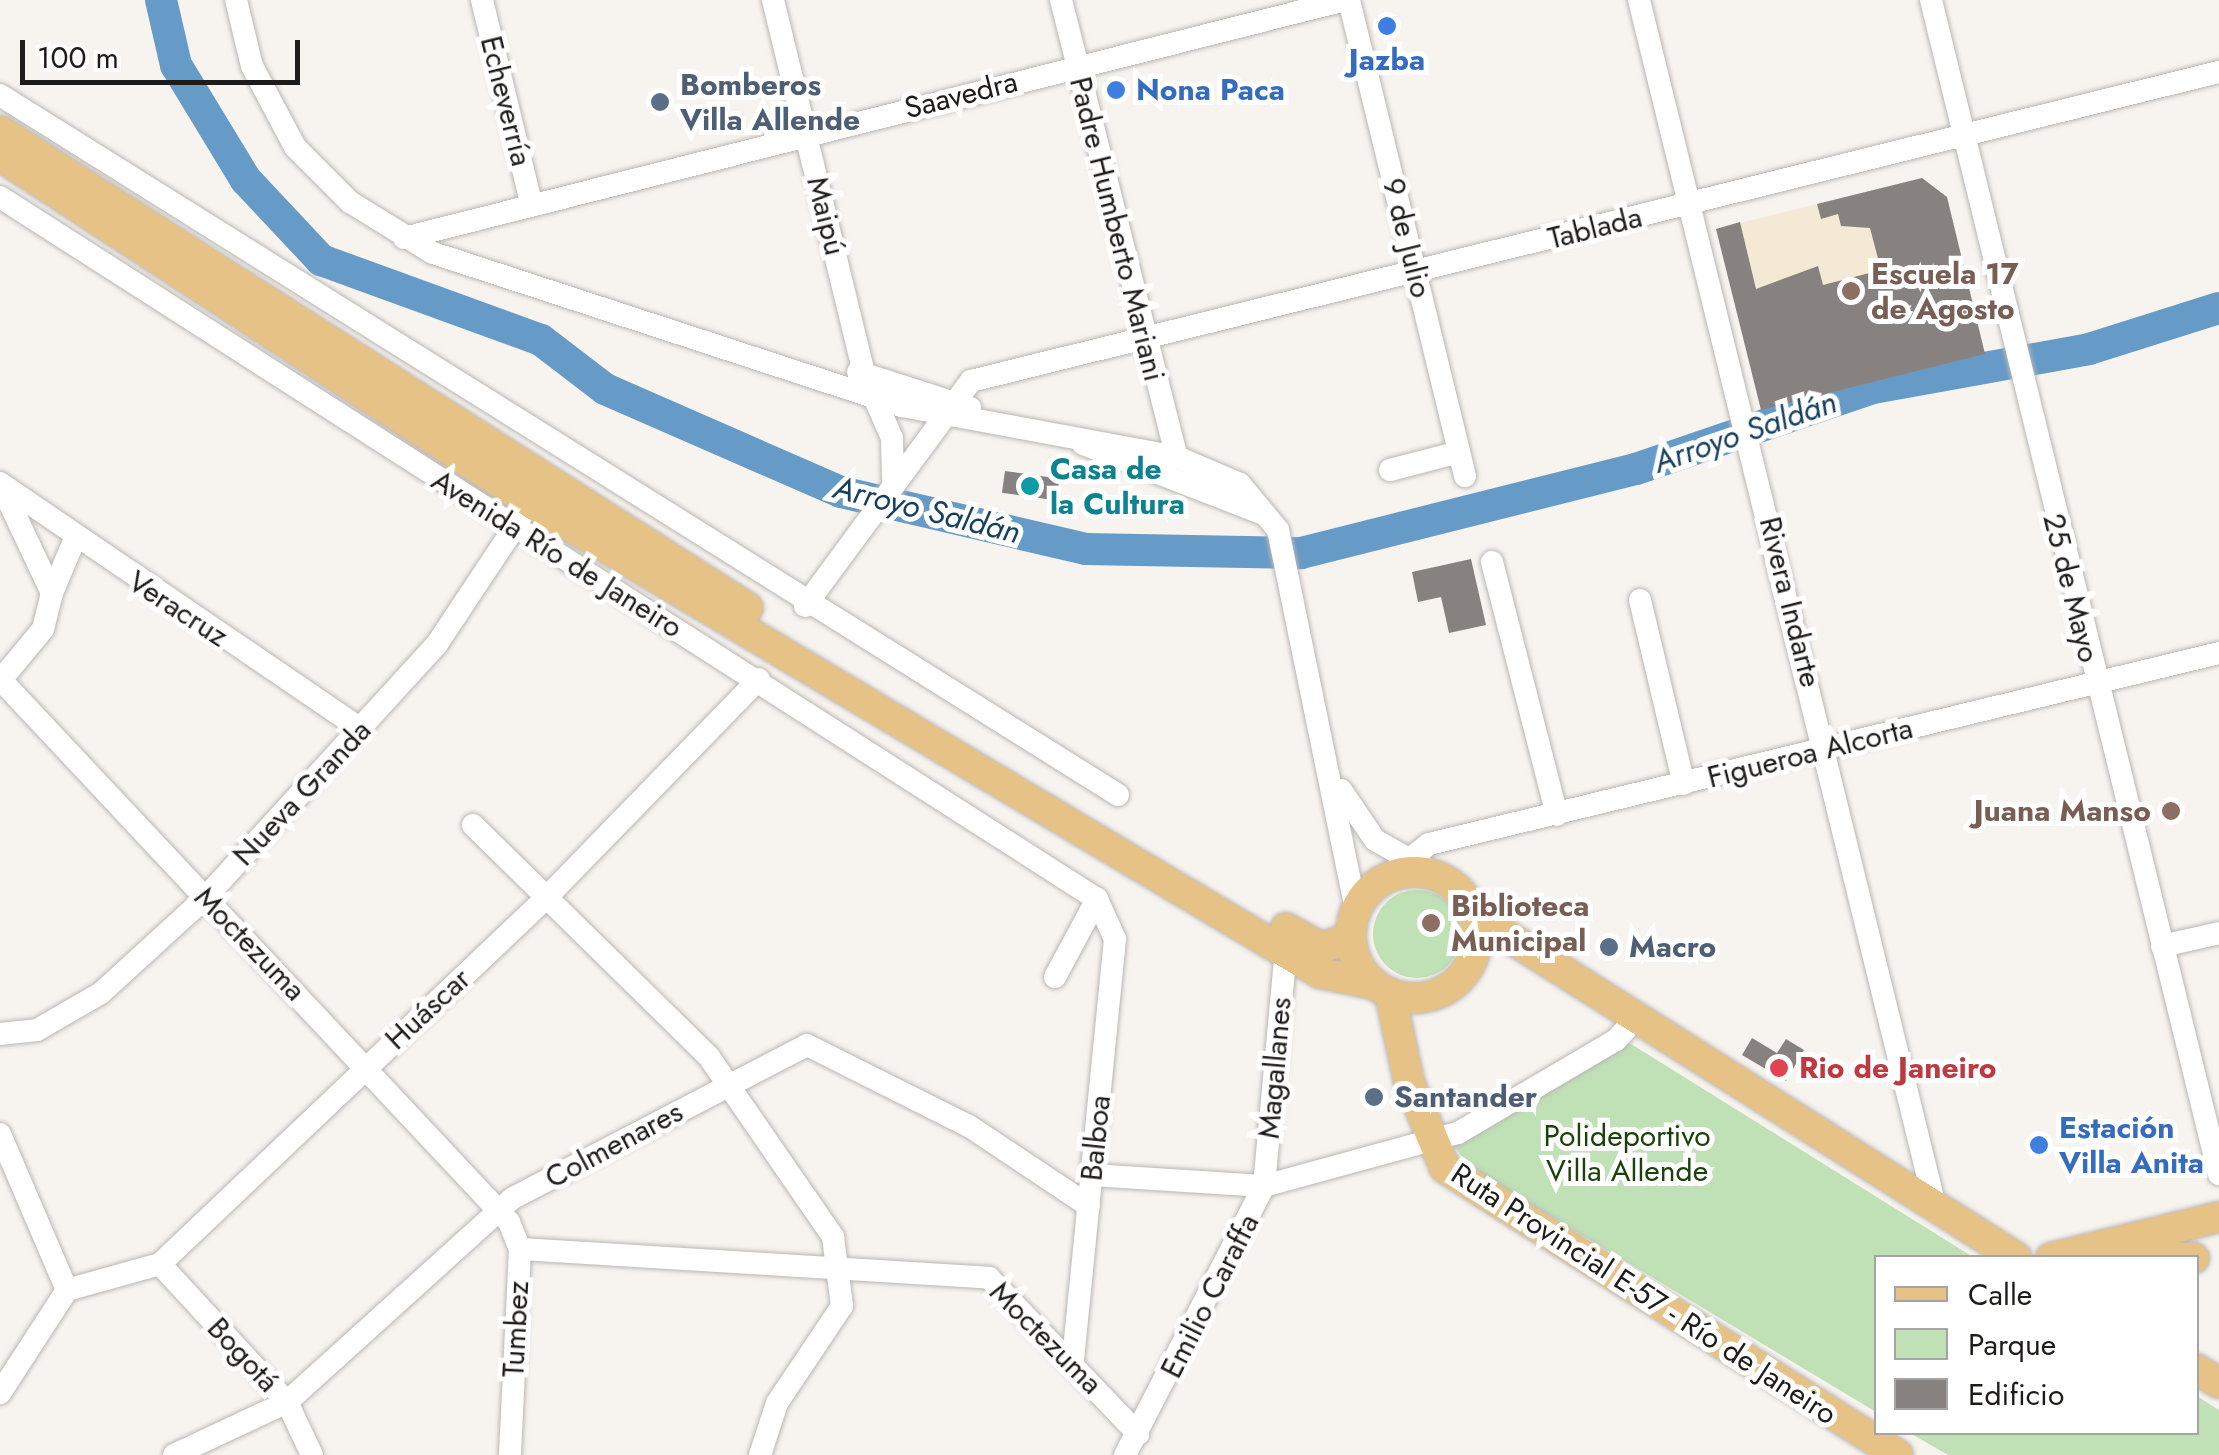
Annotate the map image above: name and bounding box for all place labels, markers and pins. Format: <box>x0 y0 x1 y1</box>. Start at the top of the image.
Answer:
marker: Jazba <box>1376 15 1398 37</box>
place label: Jazba <box>1349 42 1425 78</box>
place label: Bomberos Villa Allende <box>680 67 860 138</box>
place label: Nona Paca <box>1136 72 1285 108</box>
marker: Nona Paca <box>1105 79 1127 101</box>
marker: Bomberos Villa Allende <box>649 91 671 113</box>
place label: Escuela 17 de Agosto <box>1871 256 2019 326</box>
marker: Escuela 17 de Agosto <box>1840 280 1862 302</box>
place label: Casa de la Cultura <box>1050 451 1185 522</box>
marker: Casa de la Cultura <box>1019 475 1041 497</box>
place label: Juana Manso <box>1974 793 2151 829</box>
marker: Juana Manso <box>2160 800 2182 822</box>
place label: Biblioteca Municipal <box>1451 888 1590 958</box>
marker: Biblioteca Municipal <box>1420 912 1442 934</box>
place label: Macro <box>1629 929 1716 965</box>
marker: Macro <box>1598 936 1620 958</box>
place label: Rio de Janeiro <box>1799 1050 1996 1086</box>
marker: Rio de Janeiro <box>1768 1057 1790 1079</box>
place label: Santander <box>1394 1079 1537 1115</box>
marker: Santander <box>1363 1086 1385 1108</box>
place label: Estación Villa Anita <box>2059 1110 2204 1180</box>
marker: Estación Villa Anita <box>2028 1134 2050 1156</box>

